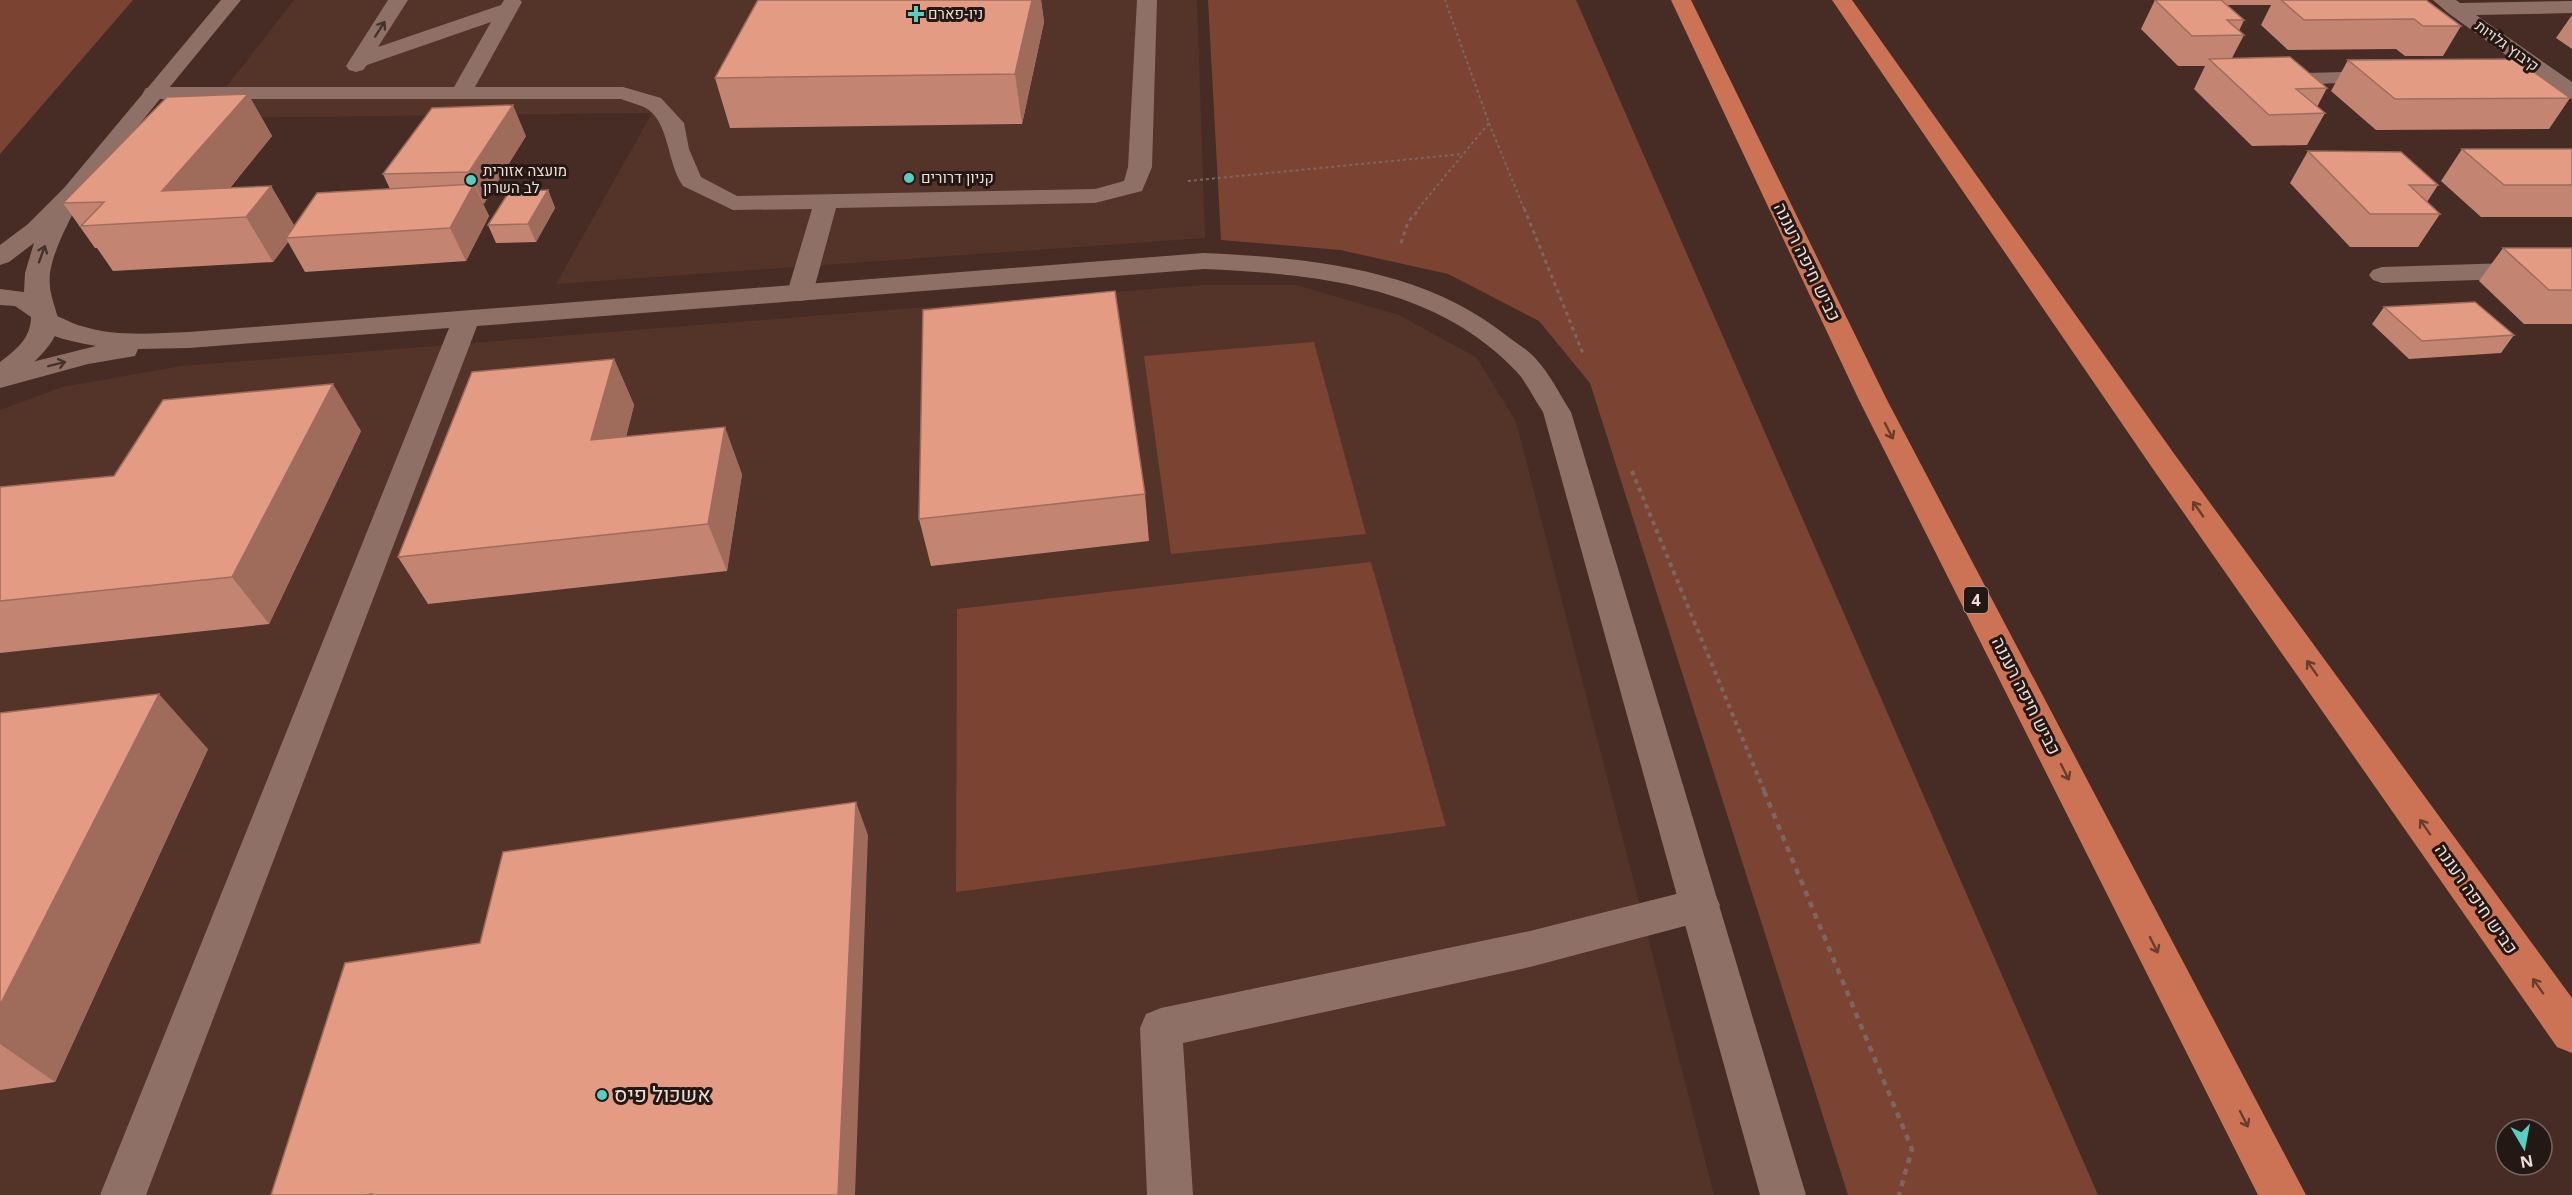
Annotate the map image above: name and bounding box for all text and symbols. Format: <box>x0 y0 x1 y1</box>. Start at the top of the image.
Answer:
place label: ניו-פארם <box>928 3 983 23</box>
marker: ניו-פארם <box>909 7 923 21</box>
street label: קיבוץ גלויות <box>2472 15 2544 75</box>
one-way arrow <box>373 20 386 37</box>
place label: מועצה אזורית לב השרון <box>483 160 567 197</box>
place label: קניון דרורים <box>921 167 994 187</box>
marker: קניון דרורים <box>902 171 916 185</box>
marker: מועצה אזורית לב השרון <box>464 173 478 187</box>
street label: כביש חיפה רעננה <box>1769 198 1847 325</box>
one-way arrow <box>38 245 49 264</box>
one-way arrow <box>47 357 66 369</box>
one-way arrow <box>1884 421 1895 439</box>
one-way arrow <box>2192 502 2204 518</box>
road number: 4 <box>1964 587 1988 613</box>
street label: כביש חיפה רעננה <box>1987 632 2067 759</box>
one-way arrow <box>2305 661 2318 677</box>
one-way arrow <box>2059 763 2071 780</box>
one-way arrow <box>2419 819 2431 836</box>
street label: כביש חיפה רעננה <box>2430 839 2524 958</box>
one-way arrow <box>2149 936 2161 954</box>
one-way arrow <box>2532 978 2544 994</box>
place label: אשכול פיס <box>614 1080 711 1108</box>
marker: אשכול פיס <box>595 1088 609 1102</box>
one-way arrow <box>2239 1109 2250 1127</box>
north arrow <box>2494 1117 2554 1177</box>
text: N <box>2518 1150 2535 1174</box>

